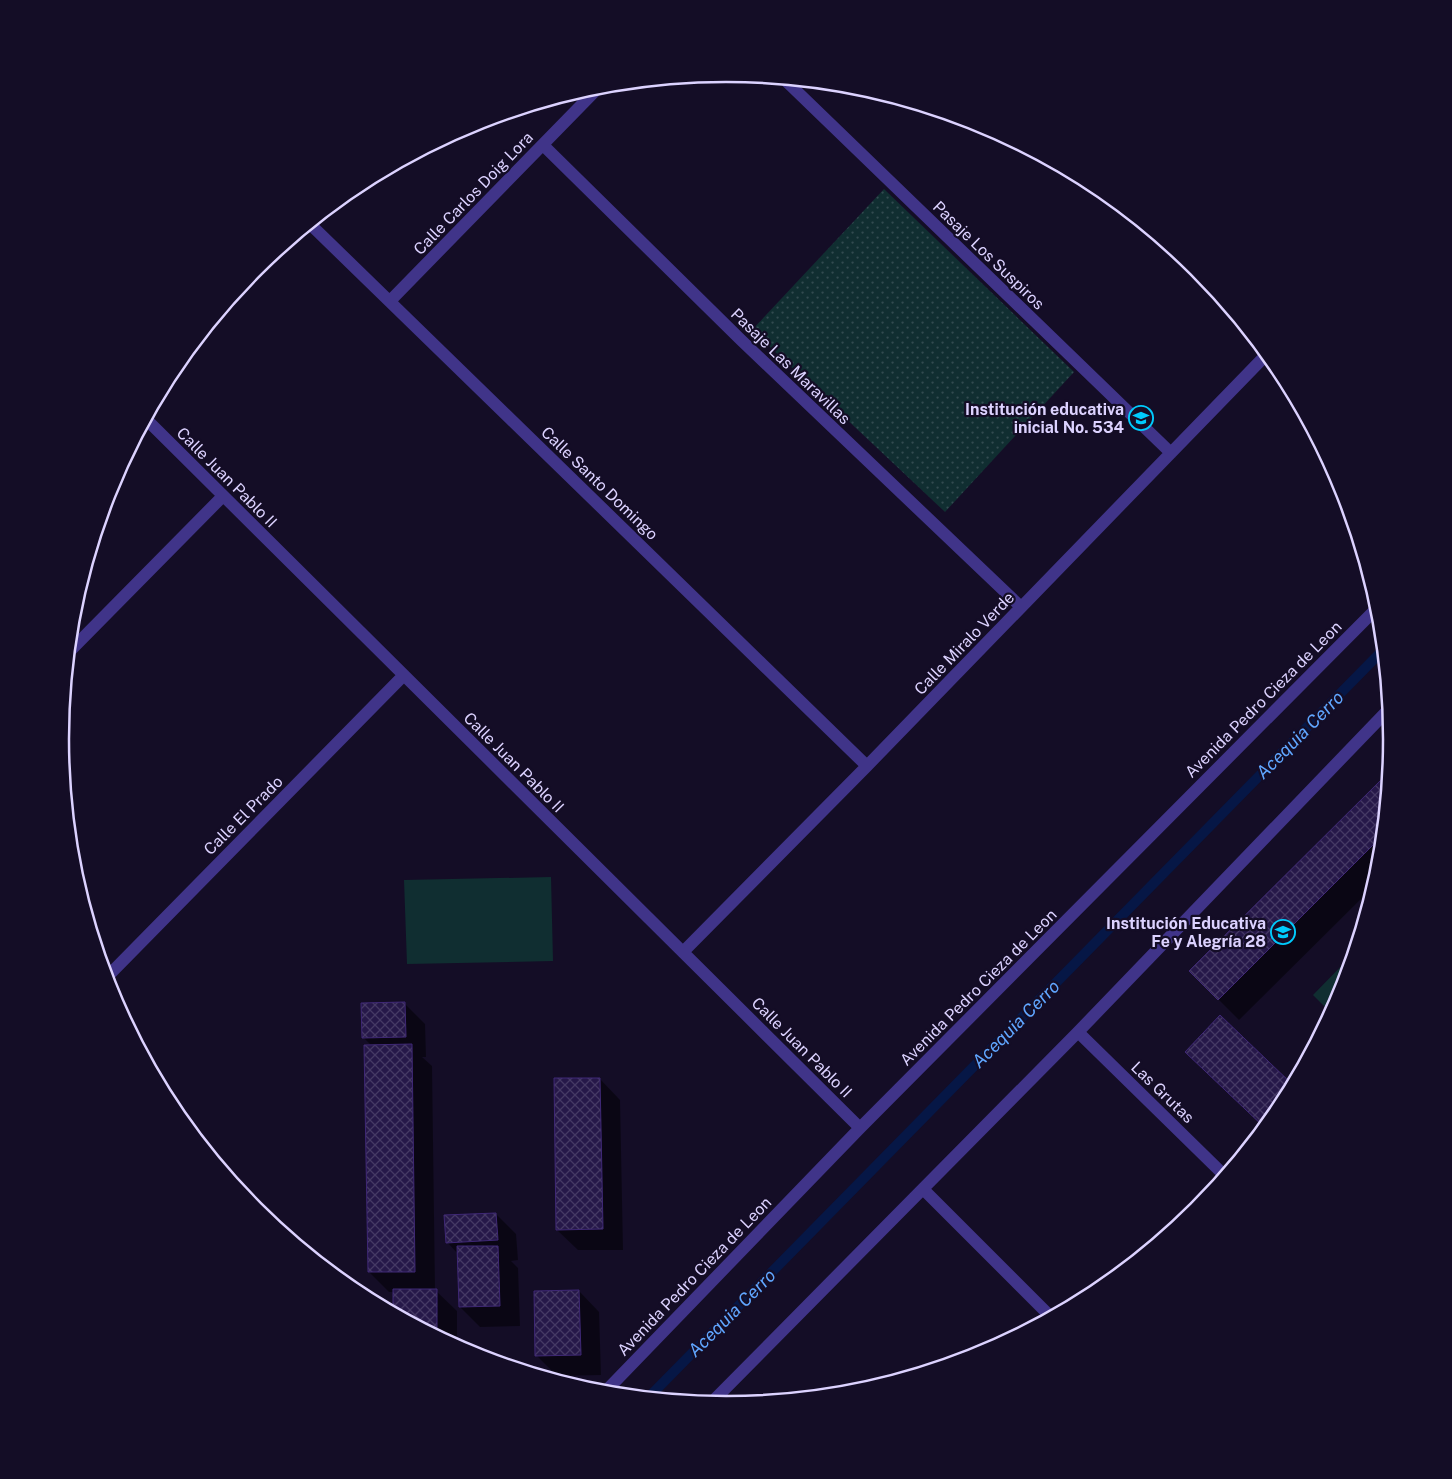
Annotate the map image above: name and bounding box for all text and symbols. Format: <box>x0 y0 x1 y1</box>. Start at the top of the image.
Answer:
street label: Calle Carlos Doig Lora <box>410 128 537 259</box>
street label: Pasaje Los Suspiros <box>929 197 1048 313</box>
street label: Pasaje Las Maravillas <box>727 305 854 428</box>
place label: Institución educativa inicial No. 534 <box>965 400 1124 437</box>
school or university icon: Institución educativa inicial No. 534 <box>1128 405 1154 431</box>
street label: Calle Juan Pablo II <box>173 423 281 531</box>
street label: Calle Santo Domingo <box>537 423 662 544</box>
street label: Calle Miralo Verde <box>910 588 1018 699</box>
street label: Avenida Pedro Cieza de Leon <box>1181 617 1346 782</box>
water label: Acequia Cerro <box>1252 686 1348 783</box>
street label: Calle Juan Pablo II <box>460 708 568 816</box>
street label: Calle El Prado <box>200 772 287 859</box>
street label: Avenida Pedro Cieza de Leon <box>896 905 1061 1070</box>
place label: Institución Educativa Fe y Alegría 28 <box>1106 914 1266 951</box>
school or university icon: Institución Educativa Fe y Alegría 28 <box>1270 919 1296 945</box>
water label: Acequia Cerro <box>968 975 1064 1072</box>
street label: Calle Juan Pablo II <box>748 993 856 1101</box>
street label: Las Grutas <box>1127 1058 1198 1127</box>
street label: Avenida Pedro Cieza de Leon <box>613 1193 775 1360</box>
water label: Acequia Cerro <box>684 1264 780 1361</box>

